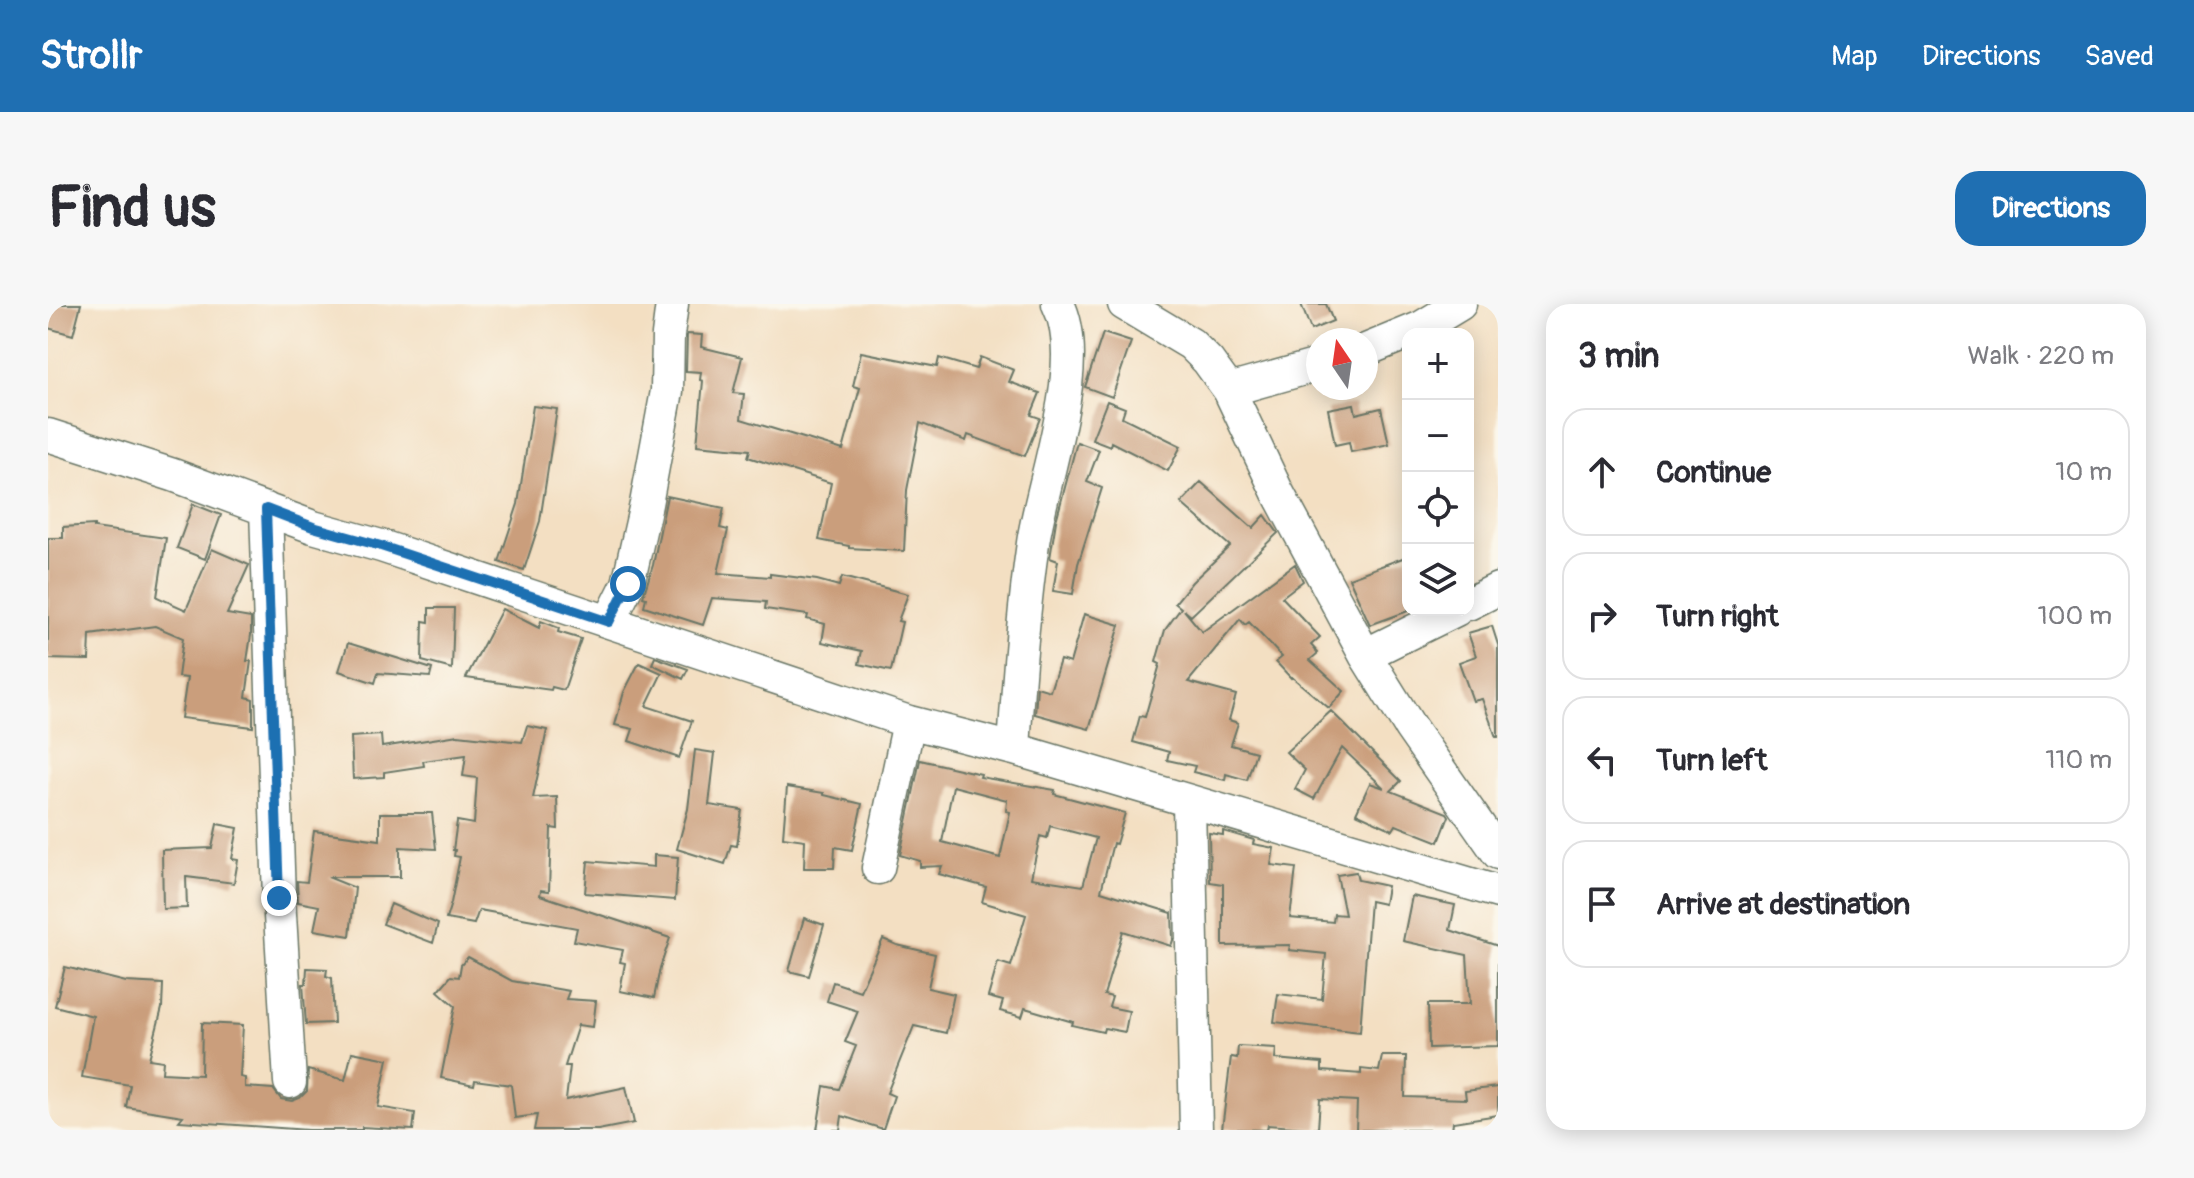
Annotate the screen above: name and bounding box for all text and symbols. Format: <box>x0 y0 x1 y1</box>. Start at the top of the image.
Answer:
text: Strollr <box>40 32 142 80</box>
text: Map <box>1831 39 1878 74</box>
text: Directions <box>1922 39 2041 74</box>
text: Saved <box>2085 39 2154 74</box>
button: Directions <box>1955 171 2146 246</box>
text: Find us <box>48 174 216 243</box>
north arrow <box>1306 328 1378 400</box>
map controls <box>1402 328 1474 616</box>
button: + <box>1402 328 1474 400</box>
text: 3 min <box>1578 335 1660 378</box>
text: Walk · 220 m <box>1967 340 2114 372</box>
button: − <box>1402 400 1474 472</box>
icon: ahead <box>1580 450 1624 494</box>
text: Continue <box>1656 454 1771 491</box>
text: 10 m <box>2055 456 2112 488</box>
button: locate <box>1402 472 1474 544</box>
button: layers <box>1402 544 1474 616</box>
route start <box>610 566 646 602</box>
icon: right <box>1580 594 1624 638</box>
text: Turn right <box>1656 598 1779 635</box>
text: 100 m <box>2038 600 2112 632</box>
icon: left <box>1580 738 1624 782</box>
text: Turn left <box>1656 742 1767 779</box>
text: 110 m <box>2045 744 2112 776</box>
route end <box>261 880 297 916</box>
icon: arrive <box>1580 882 1624 926</box>
text: Arrive at destination <box>1656 886 1910 923</box>

